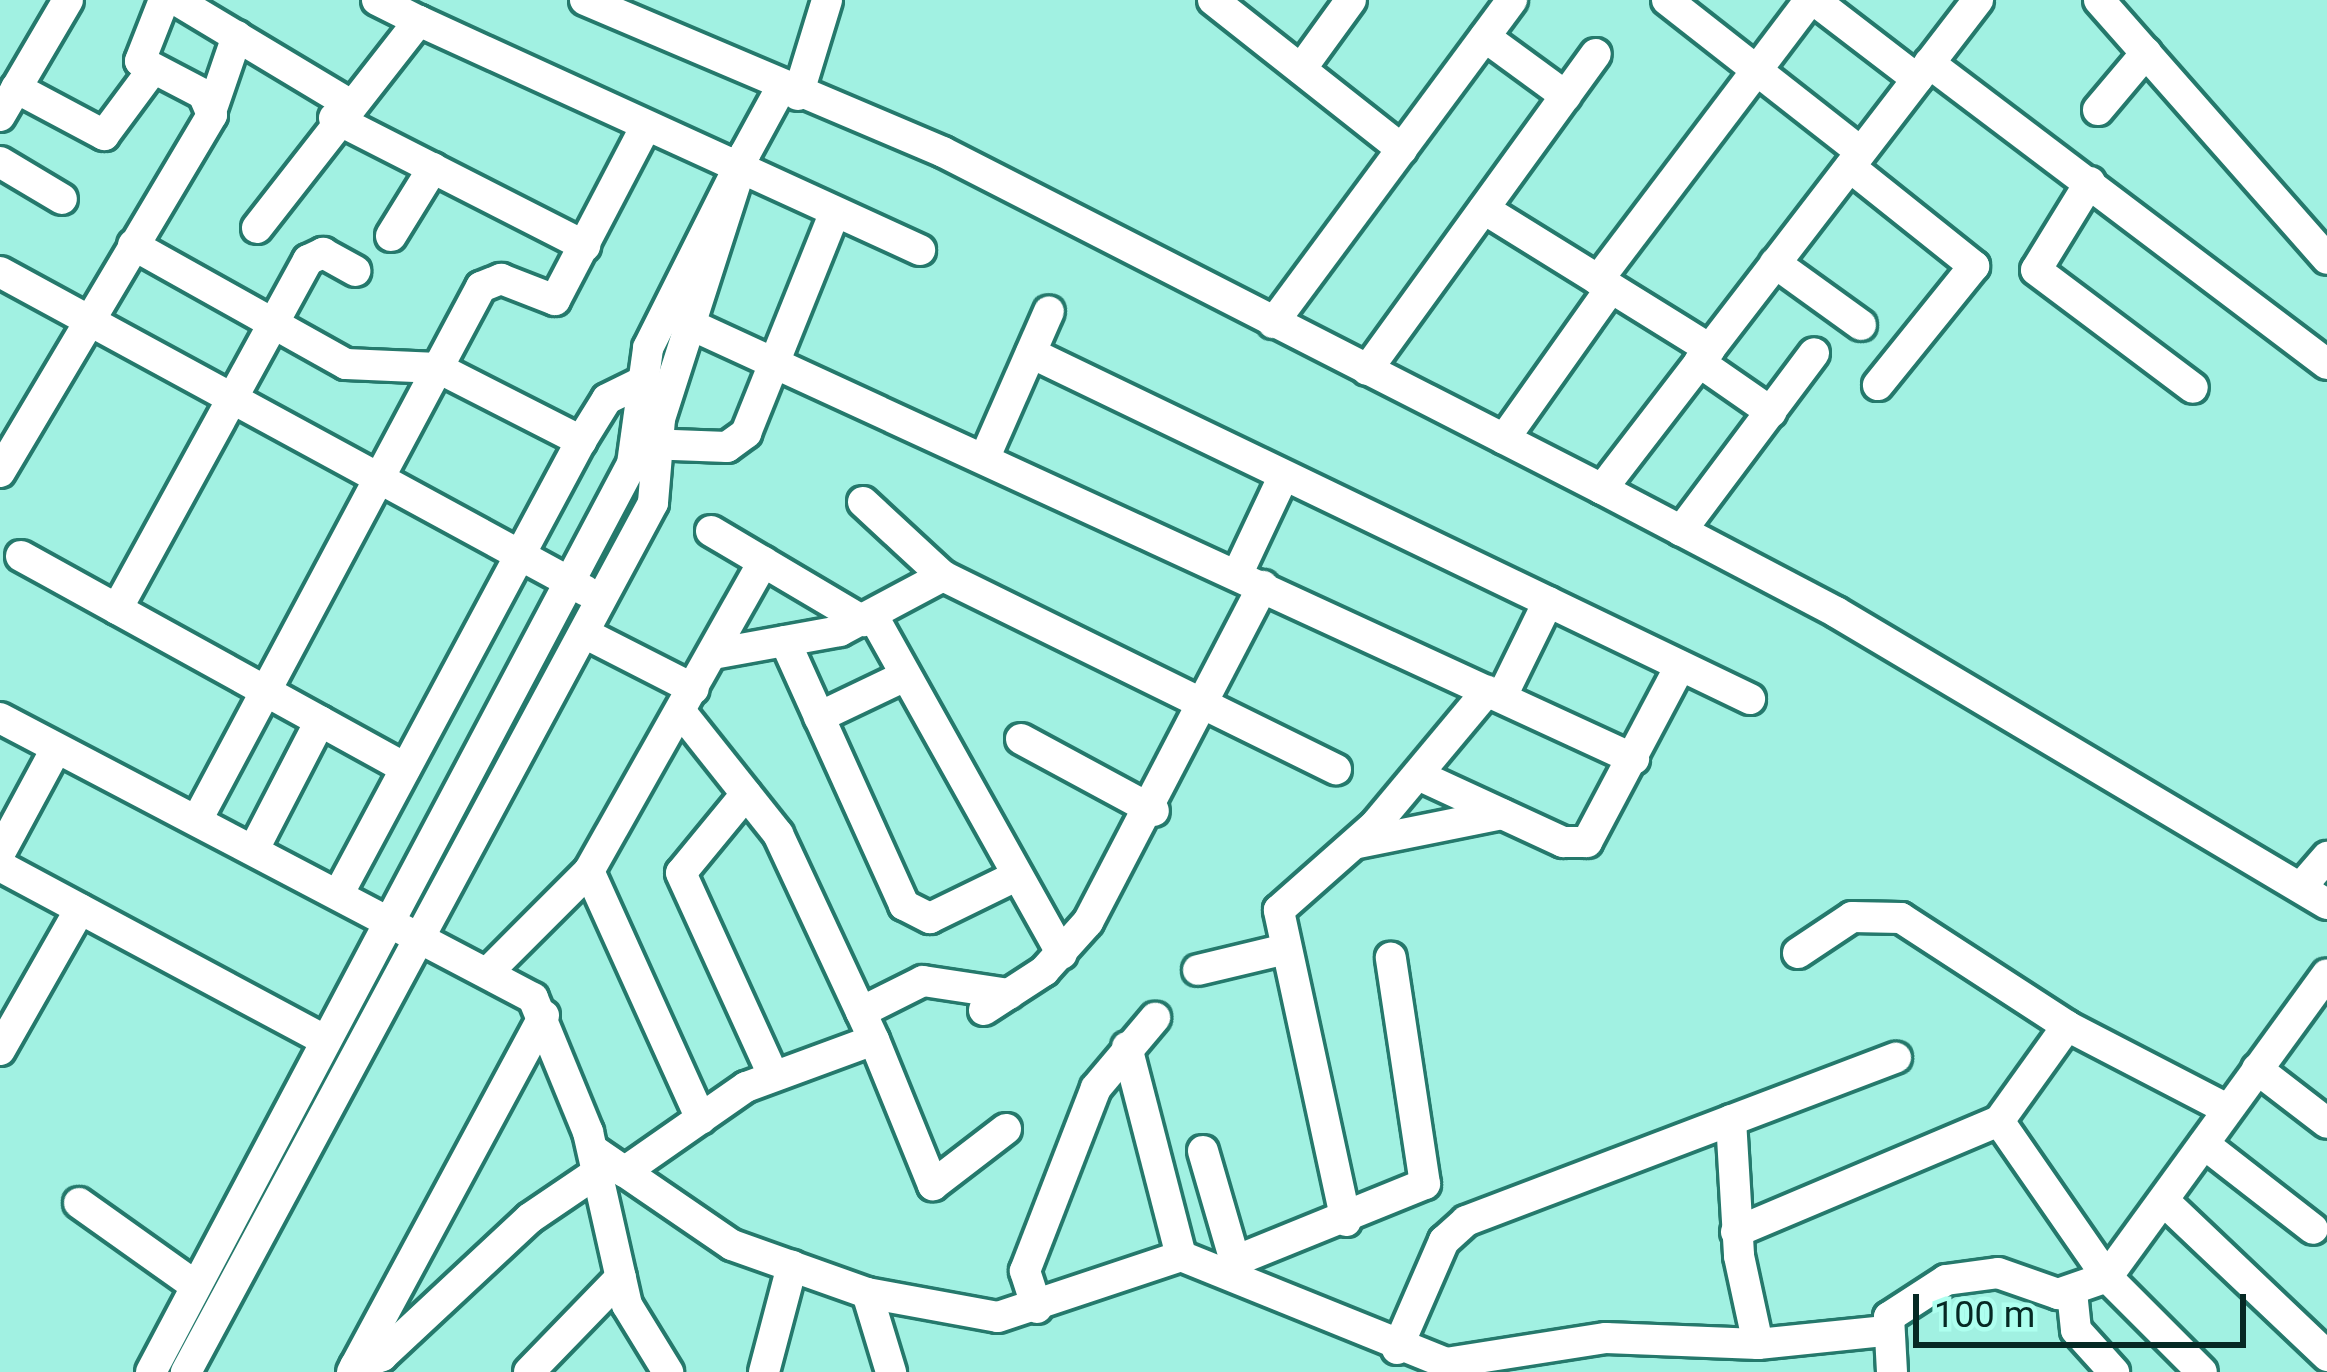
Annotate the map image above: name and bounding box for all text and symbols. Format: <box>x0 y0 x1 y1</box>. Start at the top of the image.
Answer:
scale bar <box>1919 1270 2252 1344</box>
text: 100 m <box>1934 1294 2035 1336</box>

